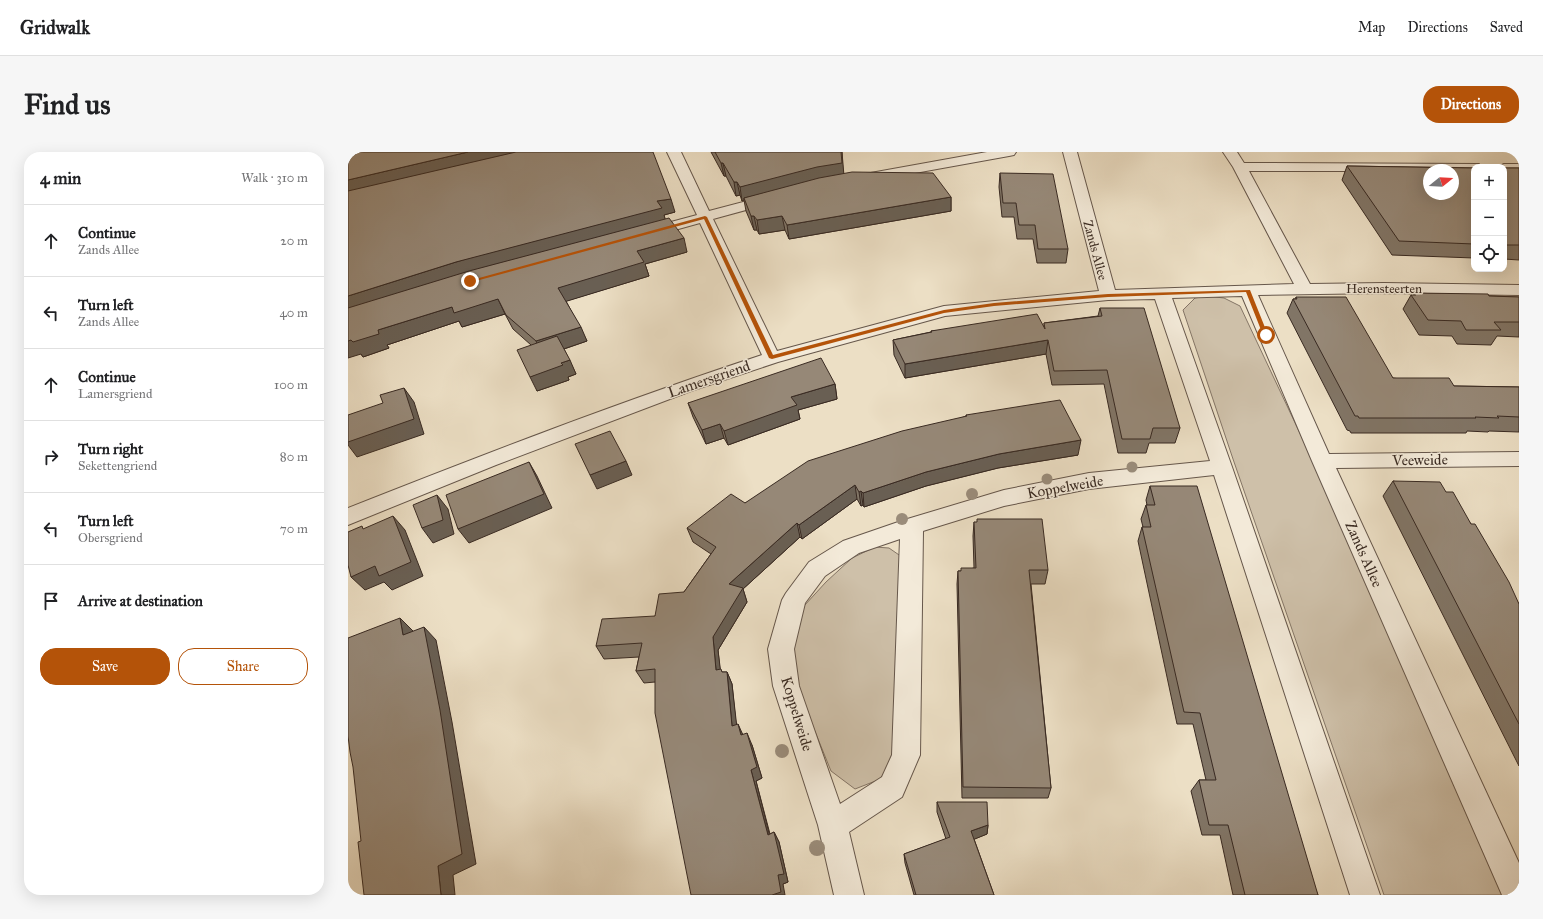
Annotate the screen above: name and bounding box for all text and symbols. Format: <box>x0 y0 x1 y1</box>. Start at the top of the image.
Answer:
text: Gridwalk <box>20 16 90 39</box>
text: Map <box>1358 19 1385 36</box>
text: Directions <box>1407 19 1468 36</box>
text: Saved <box>1490 19 1523 36</box>
button: Directions <box>1423 86 1519 123</box>
text: Find us <box>24 87 110 122</box>
north arrow <box>1423 164 1459 200</box>
map controls <box>1471 164 1507 272</box>
button: + <box>1471 164 1507 200</box>
text: 4 min <box>40 168 81 189</box>
text: Walk · 310 m <box>241 170 308 186</box>
button: − <box>1471 200 1507 236</box>
street label: Zands Allee <box>1079 219 1111 282</box>
text: Continue <box>78 224 136 242</box>
icon: ahead <box>40 230 62 252</box>
text: 20 m <box>280 233 308 249</box>
button: locate <box>1471 236 1507 272</box>
text: Zands Allee <box>78 242 139 258</box>
route end <box>461 272 479 290</box>
street label: Herensteerten <box>1346 281 1422 297</box>
text: Turn left <box>78 296 134 314</box>
icon: left <box>40 302 62 324</box>
text: 40 m <box>279 305 308 321</box>
text: Zands Allee <box>78 314 139 330</box>
route start <box>1257 326 1275 344</box>
street label: Lamersgriend <box>665 356 753 401</box>
text: Continue <box>78 368 136 386</box>
icon: ahead <box>40 374 62 396</box>
text: 100 m <box>274 377 308 393</box>
text: Lamersgriend <box>78 386 152 402</box>
text: Turn right <box>78 440 143 458</box>
icon: right <box>40 446 62 468</box>
text: 80 m <box>280 449 308 465</box>
street label: Veeweide <box>1391 451 1448 470</box>
text: Sekettengriend <box>78 458 157 474</box>
street label: Koppelweide <box>1025 471 1105 503</box>
text: Turn left <box>78 512 134 530</box>
icon: left <box>40 518 62 540</box>
street label: Zands Allee <box>1341 518 1387 590</box>
text: 70 m <box>280 521 308 537</box>
text: Obersgriend <box>78 530 143 546</box>
icon: arrive <box>40 590 62 612</box>
text: Arrive at destination <box>78 592 203 610</box>
button: Save <box>40 648 170 685</box>
button: Share <box>178 648 308 685</box>
street label: Koppelweide <box>777 675 817 753</box>

